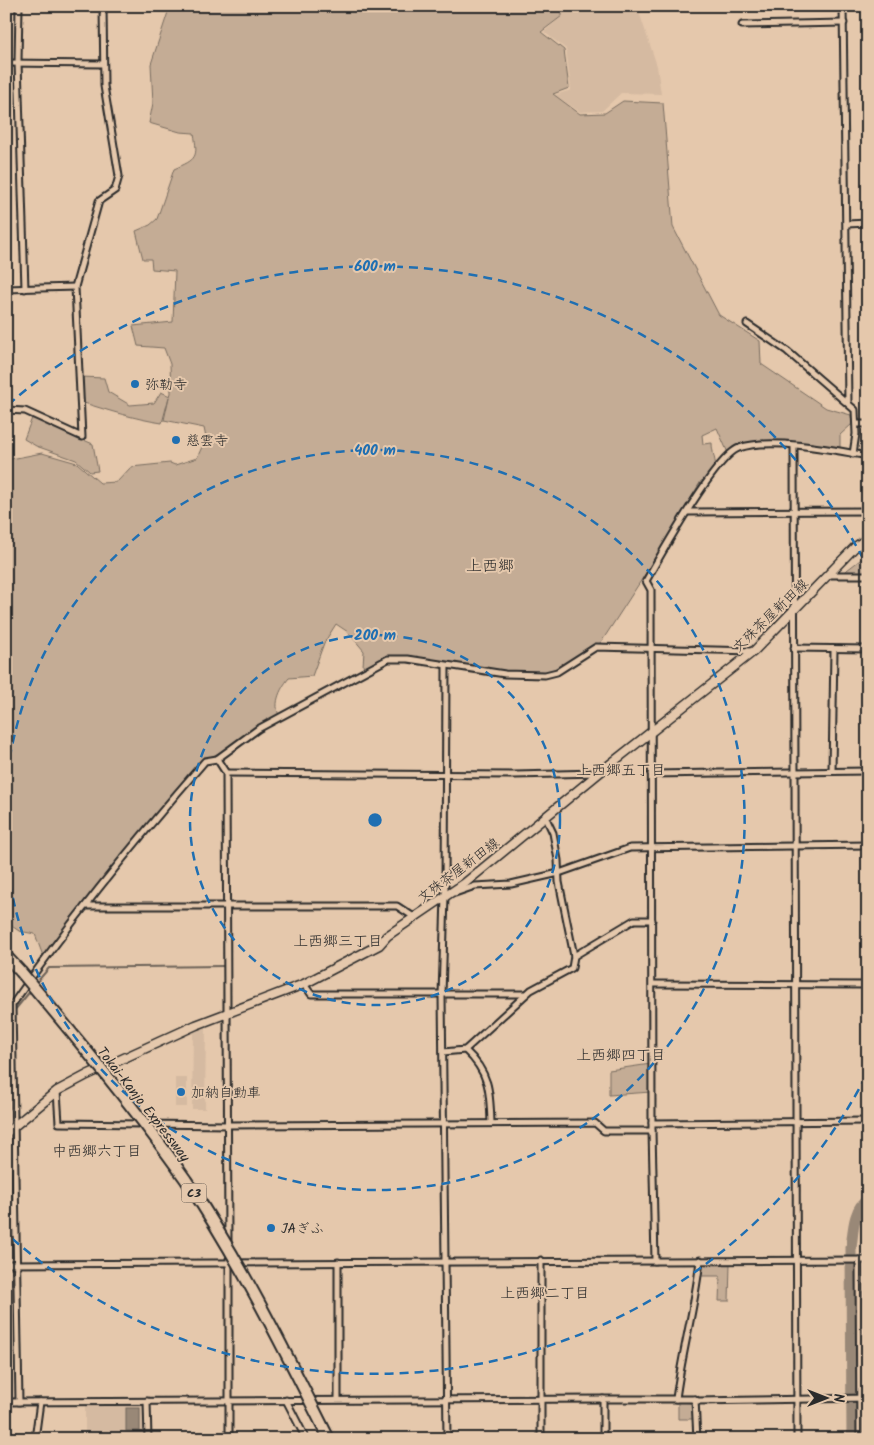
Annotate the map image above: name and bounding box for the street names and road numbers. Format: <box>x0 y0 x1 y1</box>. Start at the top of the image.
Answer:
street label: 文殊茶屋新田線 <box>728 574 814 658</box>
street label: 文殊茶屋新田線 <box>413 833 504 909</box>
street label: Tokai-Kanjo Expressway <box>91 1042 195 1167</box>
road number: C3 <box>182 1184 206 1202</box>

